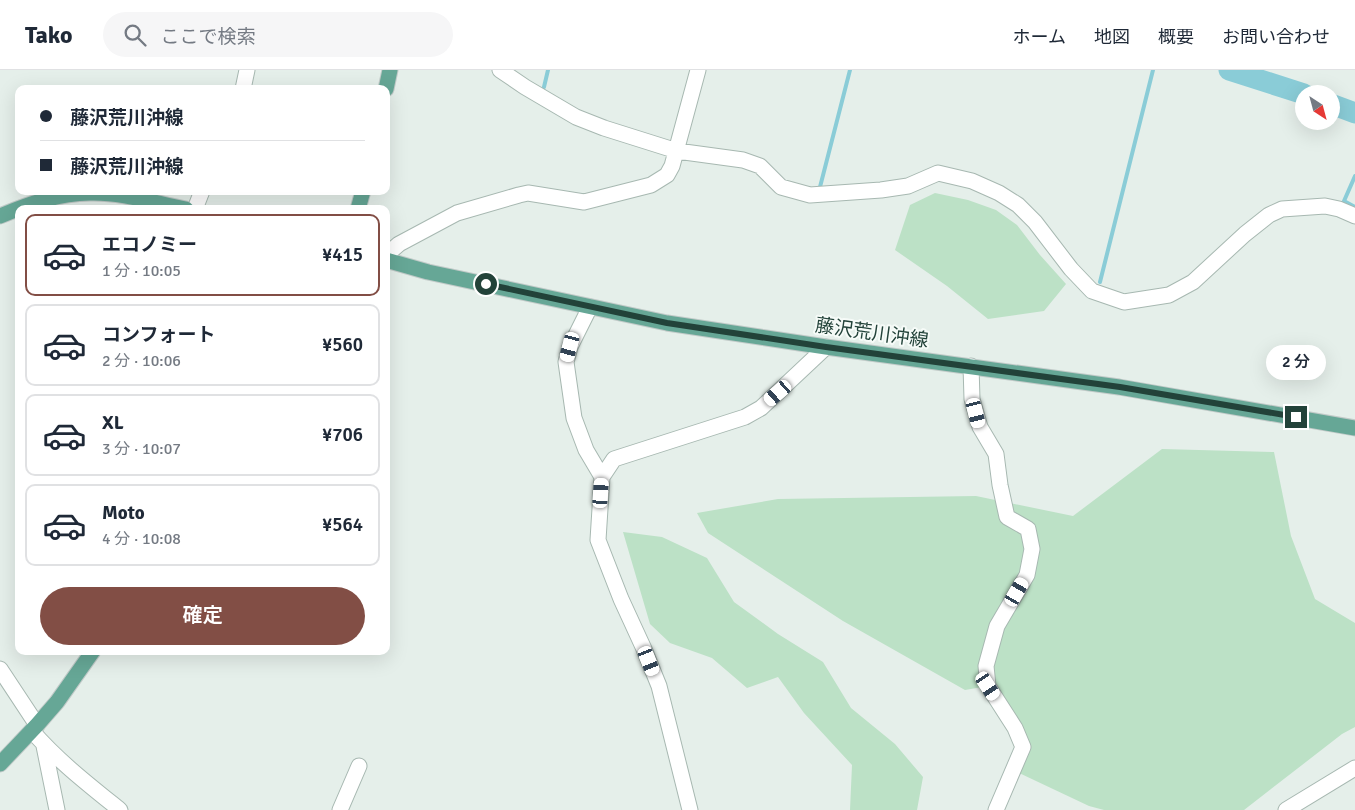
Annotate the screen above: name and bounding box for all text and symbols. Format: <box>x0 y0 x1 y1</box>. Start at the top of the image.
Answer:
search box <box>103 12 453 57</box>
text: Tako <box>25 20 73 50</box>
icon: search <box>121 21 149 49</box>
text: ここで検索 <box>161 25 256 49</box>
text: ホーム <box>1013 26 1066 48</box>
text: 地図 <box>1094 26 1130 48</box>
text: 概要 <box>1158 26 1194 48</box>
text: お問い合わせ <box>1222 26 1330 48</box>
north arrow <box>1295 85 1340 130</box>
map controls <box>1295 85 1340 130</box>
text: 藤沢荒川沖線 <box>70 106 184 130</box>
text: 藤沢荒川沖線 <box>70 155 184 179</box>
icon: car <box>42 233 87 278</box>
text: エコノミー <box>102 233 197 257</box>
text: ¥415 <box>322 243 363 267</box>
text: 1 分 · 10:05 <box>102 261 181 281</box>
route start <box>475 273 497 295</box>
street label: 藤沢荒川沖線 <box>814 313 930 353</box>
icon: car <box>42 323 87 368</box>
text: コンフォート <box>102 323 215 347</box>
car <box>558 331 581 363</box>
text: ¥560 <box>322 333 363 357</box>
callout: 2 分 <box>1266 344 1326 380</box>
text: 2 分 · 10:06 <box>102 351 181 371</box>
text: 2 分 <box>1282 352 1310 372</box>
car <box>761 377 794 409</box>
car <box>965 397 986 429</box>
route end <box>1285 406 1307 428</box>
text: XL <box>102 411 124 435</box>
icon: car <box>42 413 87 458</box>
text: ¥706 <box>322 423 363 447</box>
text: 3 分 · 10:07 <box>102 439 181 459</box>
car <box>592 478 609 508</box>
text: Moto <box>102 501 145 525</box>
icon: car <box>42 503 87 548</box>
text: ¥564 <box>322 513 363 537</box>
text: 4 分 · 10:08 <box>102 529 181 549</box>
car <box>1003 575 1030 609</box>
button: 確定 <box>40 587 365 645</box>
car <box>636 644 661 678</box>
car <box>973 669 1002 703</box>

